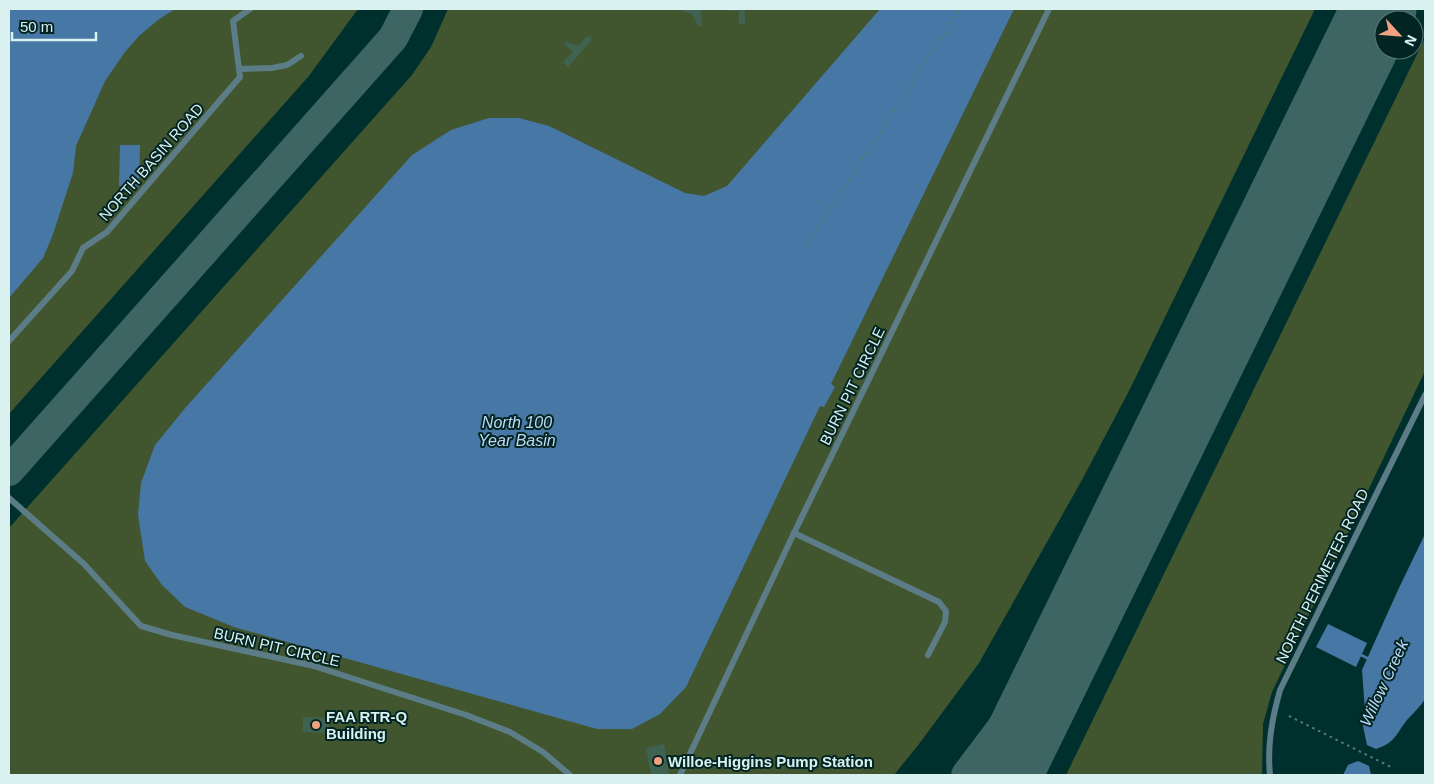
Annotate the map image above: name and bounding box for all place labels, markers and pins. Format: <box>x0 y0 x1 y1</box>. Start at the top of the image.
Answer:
place label: FAA RTR-Q Building <box>326 708 407 742</box>
marker: FAA RTR-Q Building <box>310 719 322 731</box>
place label: Willoe-Higgins Pump Station <box>668 753 873 770</box>
marker: Willoe-Higgins Pump Station <box>652 755 664 767</box>

